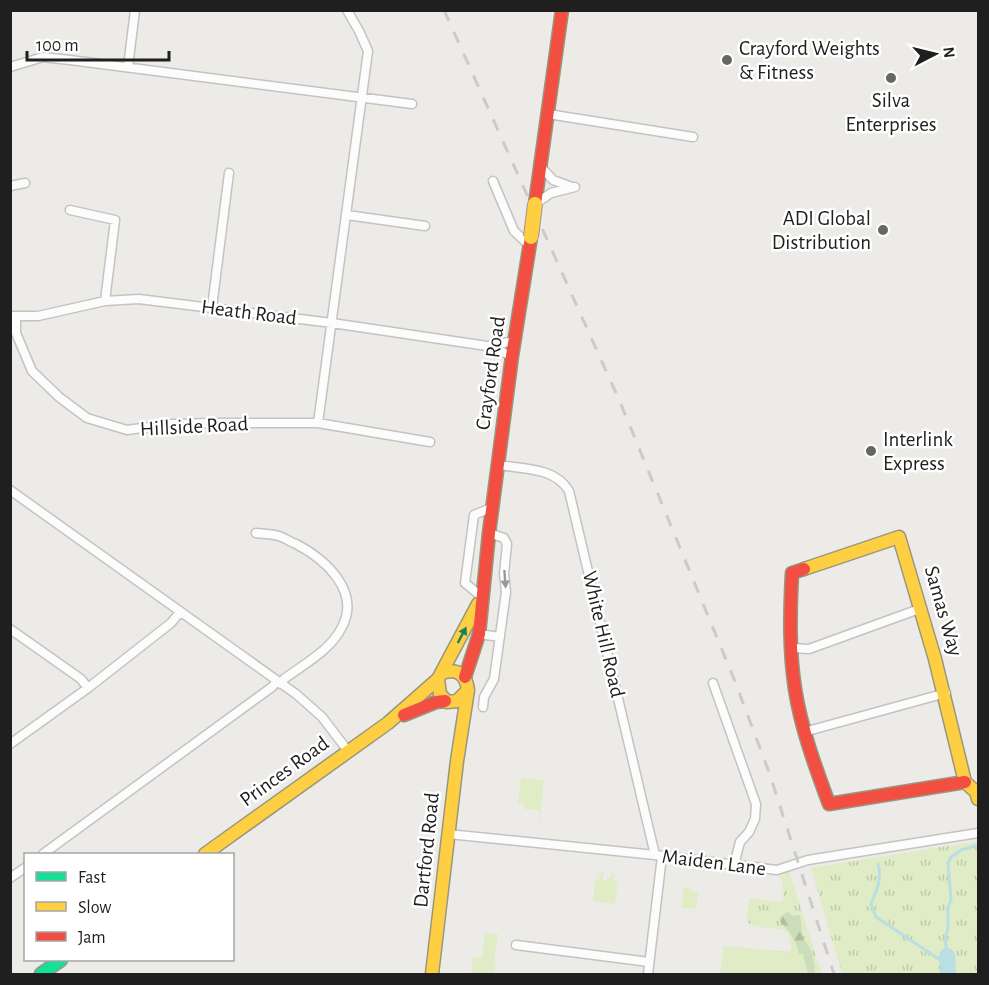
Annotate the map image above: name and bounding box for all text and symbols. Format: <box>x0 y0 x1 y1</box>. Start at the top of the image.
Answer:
scale bar <box>27 24 170 62</box>
north arrow <box>905 24 965 84</box>
text: 100 m <box>36 37 79 55</box>
place label: Crayford Weights & Fitness <box>739 38 880 83</box>
text: N <box>940 46 958 59</box>
marker: Crayford Weights & Fitness <box>720 53 734 67</box>
marker: Silva Enterprises <box>884 71 898 85</box>
place label: Silva Enterprises <box>845 90 937 135</box>
place label: ADI Global Distribution <box>772 208 871 253</box>
marker: ADI Global Distribution <box>876 223 890 237</box>
street label: Heath Road <box>200 296 298 329</box>
street label: Crayford Road <box>472 315 509 431</box>
street label: Hillside Road <box>139 413 249 440</box>
place label: Interlink Express <box>883 429 953 474</box>
marker: Interlink Express <box>864 444 878 458</box>
street label: Samas Way <box>921 564 966 659</box>
street label: White Hill Road <box>579 569 628 700</box>
one-way arrow <box>501 570 510 589</box>
one-way arrow <box>457 626 467 643</box>
street label: Princes Road <box>236 732 333 810</box>
street label: Dartford Road <box>410 791 443 909</box>
street label: Maiden Lane <box>661 846 767 879</box>
legend <box>24 853 234 961</box>
text: Fast <box>78 869 106 887</box>
text: Slow <box>78 899 111 917</box>
text: Jam <box>78 929 106 947</box>

